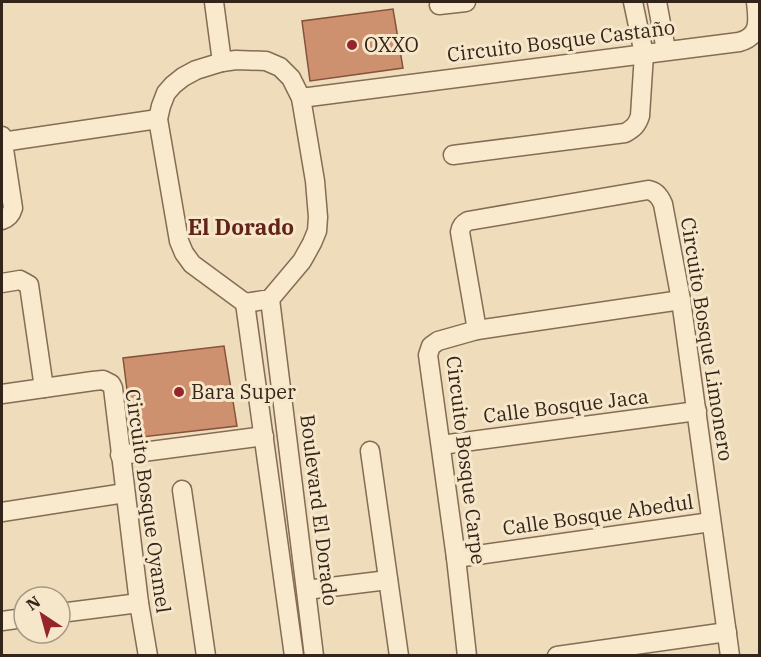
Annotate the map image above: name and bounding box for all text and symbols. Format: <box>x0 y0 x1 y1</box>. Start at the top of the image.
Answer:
street label: Circuito Bosque Castaño <box>445 13 677 68</box>
place label: OXXO <box>364 31 419 58</box>
marker: OXXO <box>345 38 359 52</box>
district label: El Dorado <box>188 212 294 241</box>
street label: Circuito Bosque Limonero <box>675 215 740 463</box>
street label: Circuito Bosque Carpe <box>440 354 493 566</box>
place label: Bara Super <box>191 378 296 405</box>
street label: Calle Bosque Jaca <box>482 382 650 429</box>
marker: Bara Super <box>172 385 186 399</box>
street label: Circuito Bosque Oyamel <box>119 387 178 615</box>
street label: Boulevard El Dorado <box>294 413 345 607</box>
street label: Calle Bosque Abedul <box>501 488 695 541</box>
north arrow <box>12 585 72 645</box>
text: N <box>22 591 44 615</box>

